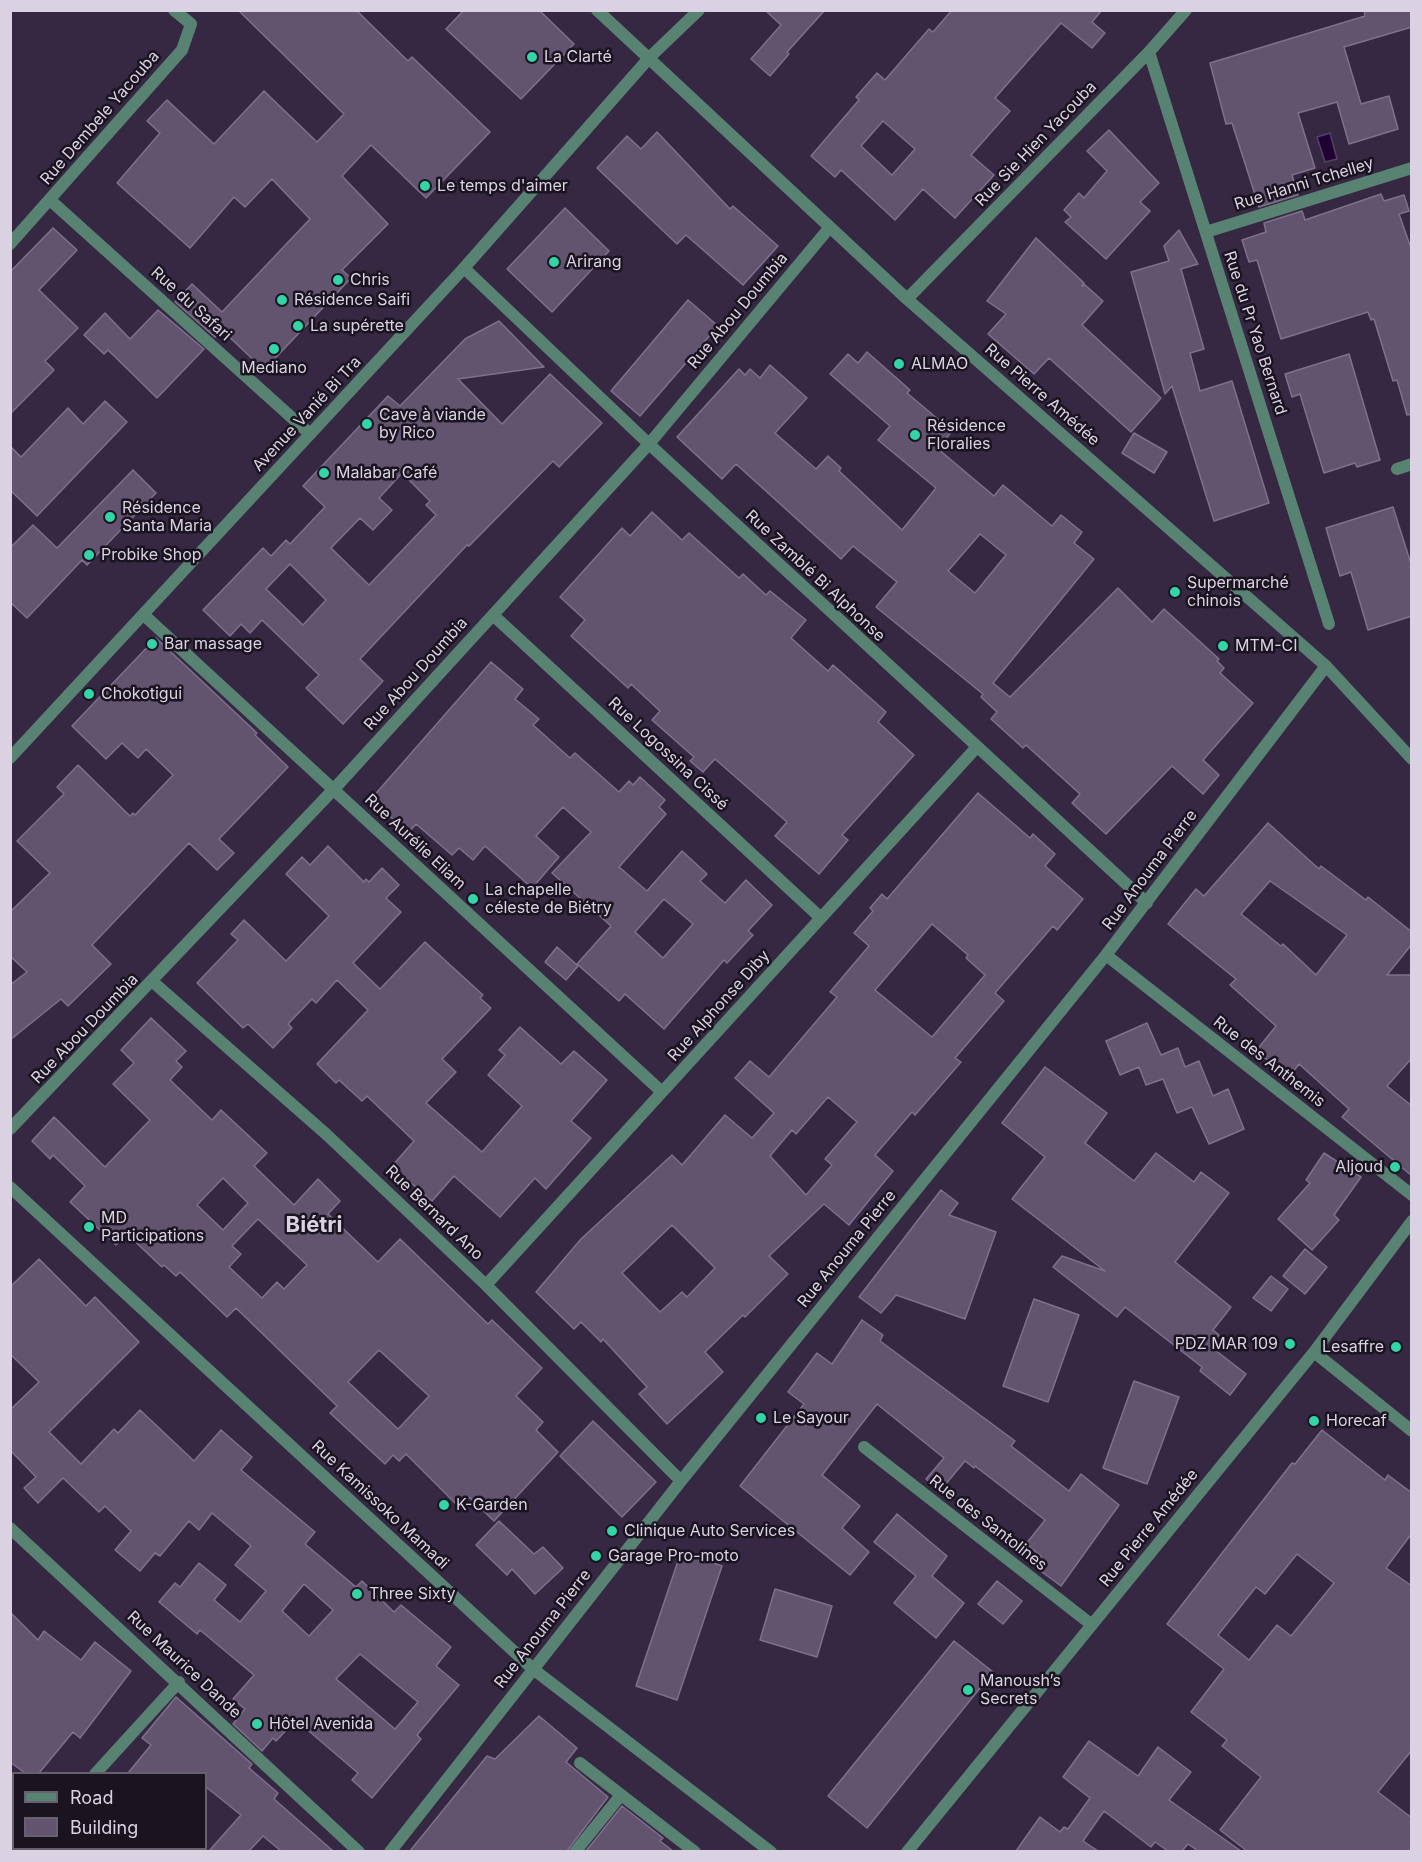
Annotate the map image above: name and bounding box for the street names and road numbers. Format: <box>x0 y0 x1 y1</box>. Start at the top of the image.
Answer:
street label: Rue Dembele Yacouba <box>37 47 163 189</box>
street label: Rue Sie Hien Yacouba <box>971 77 1101 211</box>
street label: Rue Hanni Tchelley <box>1232 154 1376 214</box>
street label: Rue Abou Doumbia <box>684 249 792 373</box>
street label: Rue du Pr Yao Bernard <box>1219 249 1291 417</box>
street label: Rue du Safari <box>147 263 235 345</box>
street label: Rue Pierre Amédée <box>981 340 1103 450</box>
street label: Avenue Vanié Bi Tra <box>249 352 365 476</box>
street label: Rue Zamblé Bi Alphonse <box>741 506 889 646</box>
street label: Rue Abou Doumbia <box>360 614 472 734</box>
street label: Rue Logossina Cissé <box>604 693 732 815</box>
street label: Rue Aurélie Eliam <box>361 790 469 894</box>
street label: Rue Anouma Pierre <box>1099 806 1201 934</box>
street label: Rue Alphonse Diby <box>664 946 774 1066</box>
street label: Rue Abou Doumbia <box>28 970 142 1088</box>
street label: Rue des Anthemis <box>1209 1012 1329 1112</box>
street label: Rue Bernard Ano <box>381 1162 487 1264</box>
street label: Rue Anouma Pierre <box>794 1186 900 1312</box>
street label: Rue Kamissoko Mamadi <box>308 1436 452 1574</box>
street label: Rue Pierre Amédée <box>1096 1465 1202 1591</box>
street label: Rue des Santolines <box>925 1471 1051 1575</box>
street label: Rue Anouma Pierre <box>491 1566 595 1692</box>
street label: Rue Maurice Dande <box>123 1607 245 1723</box>

